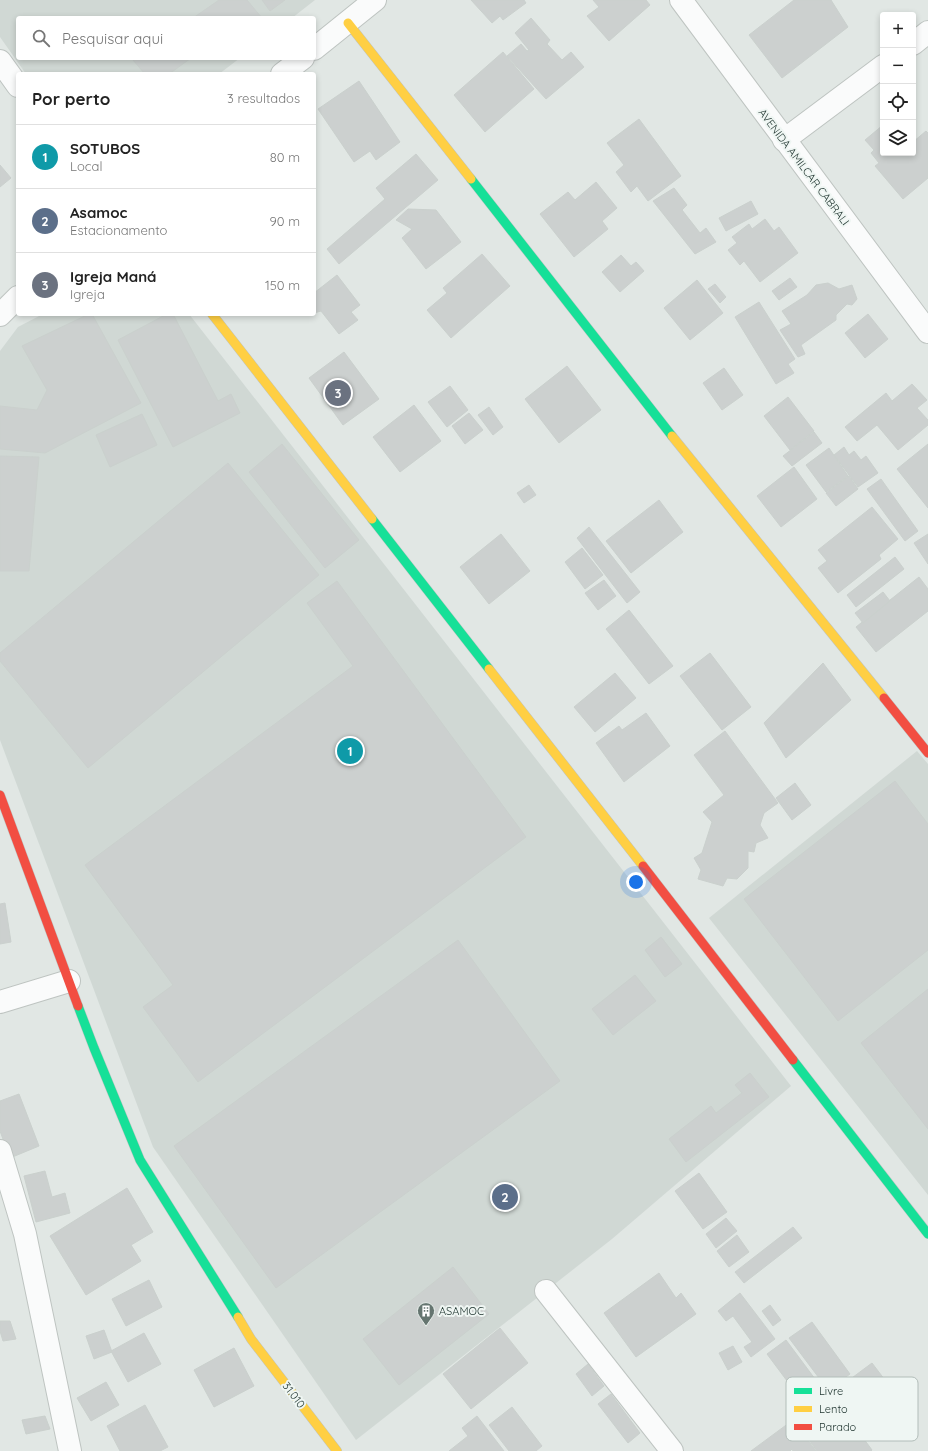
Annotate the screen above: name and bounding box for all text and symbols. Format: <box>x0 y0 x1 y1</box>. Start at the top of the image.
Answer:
map controls <box>880 12 916 156</box>
button: + <box>880 12 916 48</box>
search box <box>16 16 316 60</box>
icon: search <box>30 27 52 49</box>
text: Pesquisar aqui <box>62 29 163 48</box>
button: − <box>880 48 916 84</box>
button: locate <box>880 84 916 120</box>
text: Por perto <box>32 88 110 109</box>
text: 3 resultados <box>227 90 300 106</box>
street label: AVENIDA AMILCAR CABRALI <box>756 106 852 228</box>
button: layers <box>880 120 916 156</box>
text: SOTUBOS <box>70 139 140 158</box>
text: 1 <box>42 149 48 165</box>
text: 80 m <box>270 149 300 165</box>
text: Local <box>70 158 102 174</box>
text: Asamoc <box>70 203 127 222</box>
text: 2 <box>41 213 49 229</box>
text: 90 m <box>270 213 300 229</box>
text: Estacionamento <box>70 222 167 238</box>
text: Igreja Maná <box>70 267 157 286</box>
text: 3 <box>42 277 48 293</box>
text: 150 m <box>265 277 300 293</box>
text: Igreja <box>70 286 105 302</box>
pin: 3 <box>325 378 351 408</box>
pin: 1 <box>337 736 363 766</box>
your location <box>626 872 646 892</box>
pin: 2 <box>492 1182 518 1212</box>
building icon: ASAMOC <box>416 1301 436 1326</box>
place label: ASAMOC <box>439 1304 484 1318</box>
legend <box>786 1377 918 1441</box>
street label: 31.010 <box>280 1379 308 1411</box>
text: Livre <box>819 1384 843 1398</box>
text: Lento <box>819 1402 848 1416</box>
text: Parado <box>819 1420 857 1434</box>

